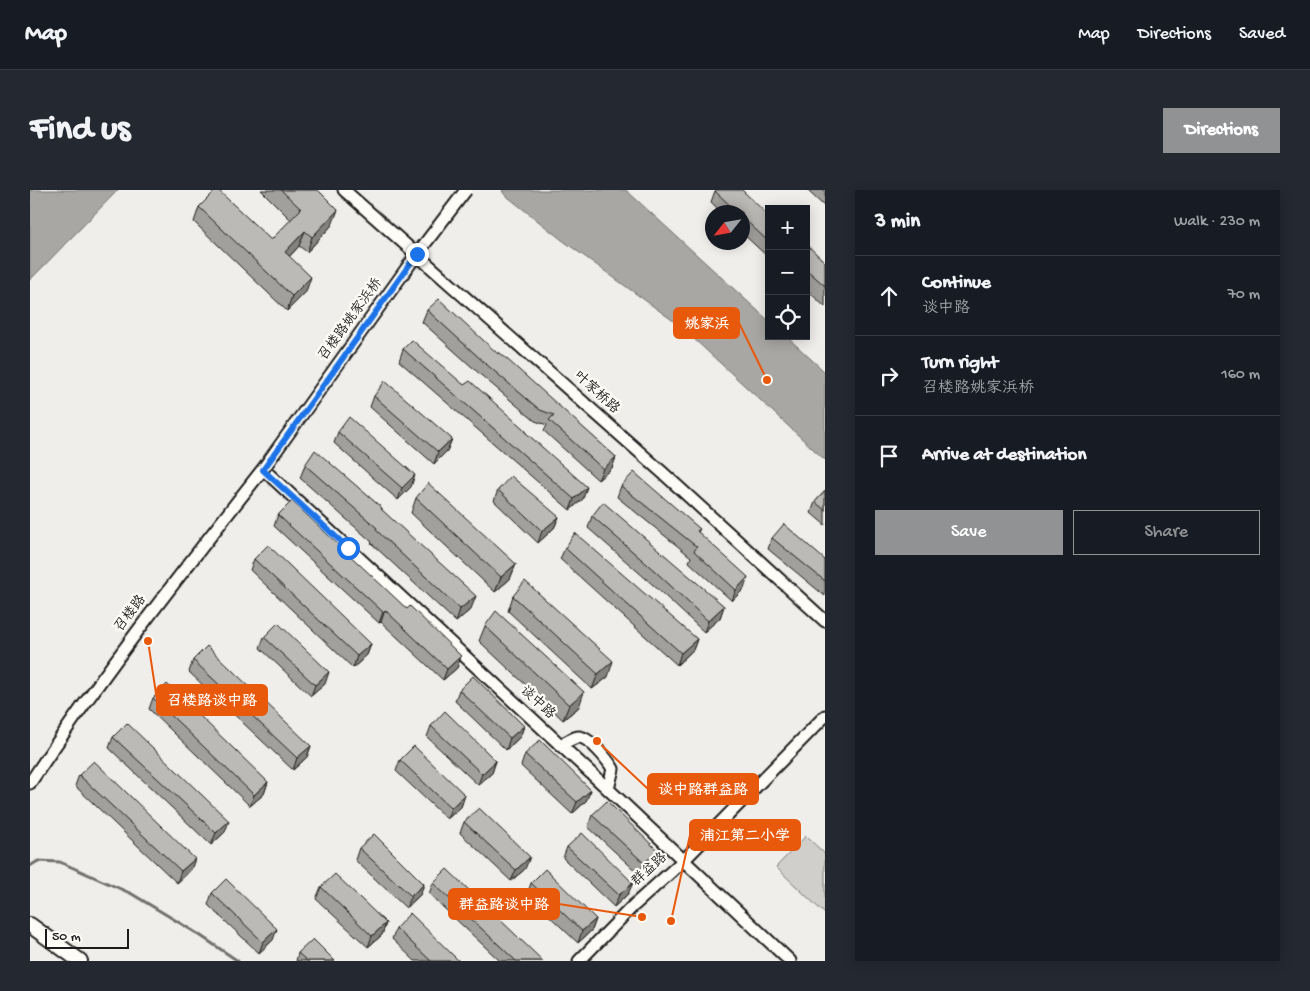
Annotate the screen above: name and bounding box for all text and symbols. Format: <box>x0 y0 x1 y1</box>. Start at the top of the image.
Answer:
text: Map <box>25 20 67 49</box>
text: Map <box>1078 24 1110 45</box>
text: Directions <box>1138 24 1211 45</box>
text: Saved <box>1239 24 1285 45</box>
button: Directions <box>1163 108 1280 153</box>
text: Find us <box>30 110 130 151</box>
north arrow <box>705 205 750 250</box>
map controls <box>765 205 810 340</box>
button: + <box>765 205 810 250</box>
text: 3 min <box>875 210 920 235</box>
text: Walk · 230 m <box>1174 213 1260 232</box>
route end <box>406 243 429 266</box>
button: − <box>765 250 810 295</box>
text: Continue <box>922 272 991 295</box>
street label: 召楼路姚家浜桥 <box>315 275 387 365</box>
icon: ahead <box>875 282 903 310</box>
text: 70 m <box>1227 286 1260 305</box>
button: locate <box>765 295 810 340</box>
text: 谈中路 <box>922 300 970 319</box>
callout: 姚家浜 <box>674 308 739 338</box>
text: 姚家浜 <box>684 316 730 334</box>
text: Turn right <box>922 352 998 375</box>
icon: right <box>875 362 903 390</box>
text: 160 m <box>1221 366 1260 385</box>
street label: 叶家桥路 <box>570 367 623 418</box>
text: 召楼路姚家浜桥 <box>922 380 1034 399</box>
icon: arrive <box>875 442 903 470</box>
text: Arrive at destination <box>922 444 1086 467</box>
button: Save <box>875 510 1063 555</box>
button: Share <box>1073 510 1260 555</box>
route start <box>337 537 360 560</box>
street label: 召楼路 <box>111 592 150 636</box>
street label: 谈中路 <box>516 682 559 724</box>
callout: 召楼路谈中路 <box>157 685 267 715</box>
text: 召楼路谈中路 <box>167 693 257 711</box>
callout: 谈中路群益路 <box>648 774 758 804</box>
text: 谈中路群益路 <box>658 782 748 800</box>
callout: 浦江第二小学 <box>690 820 800 850</box>
text: 浦江第二小学 <box>700 828 790 846</box>
street label: 群益路 <box>628 849 671 890</box>
callout: 群益路谈中路 <box>449 889 559 919</box>
text: 群益路谈中路 <box>459 897 549 915</box>
scale bar <box>45 926 129 949</box>
text: 50 m <box>52 929 81 946</box>

